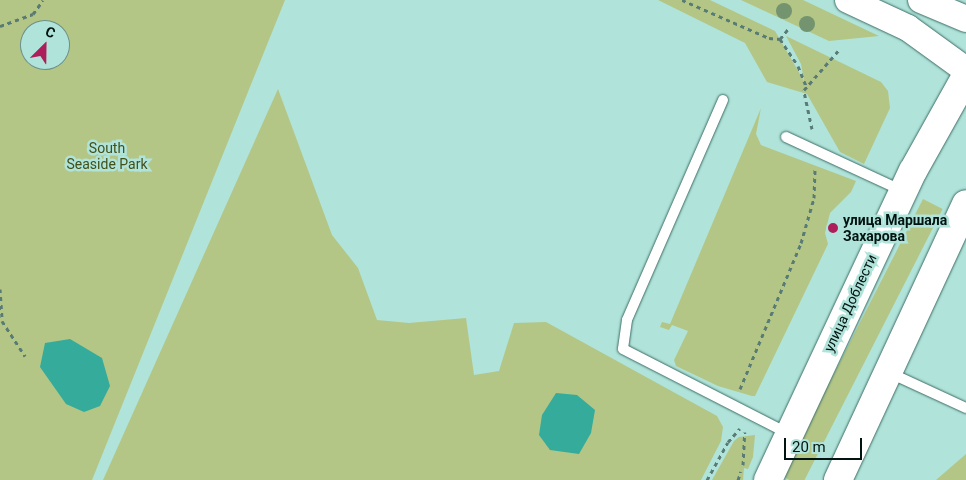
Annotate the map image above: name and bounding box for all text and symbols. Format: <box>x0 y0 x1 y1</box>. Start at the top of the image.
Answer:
north arrow <box>20 20 70 70</box>
text: С <box>43 23 58 41</box>
park label: South Seaside Park <box>67 140 147 172</box>
place label: улица Маршала Захарова <box>843 212 947 244</box>
marker: улица Маршала Захарова <box>827 222 839 234</box>
street label: улица Доблести <box>820 251 880 355</box>
scale bar <box>786 428 864 460</box>
text: 20 m <box>792 438 826 456</box>

